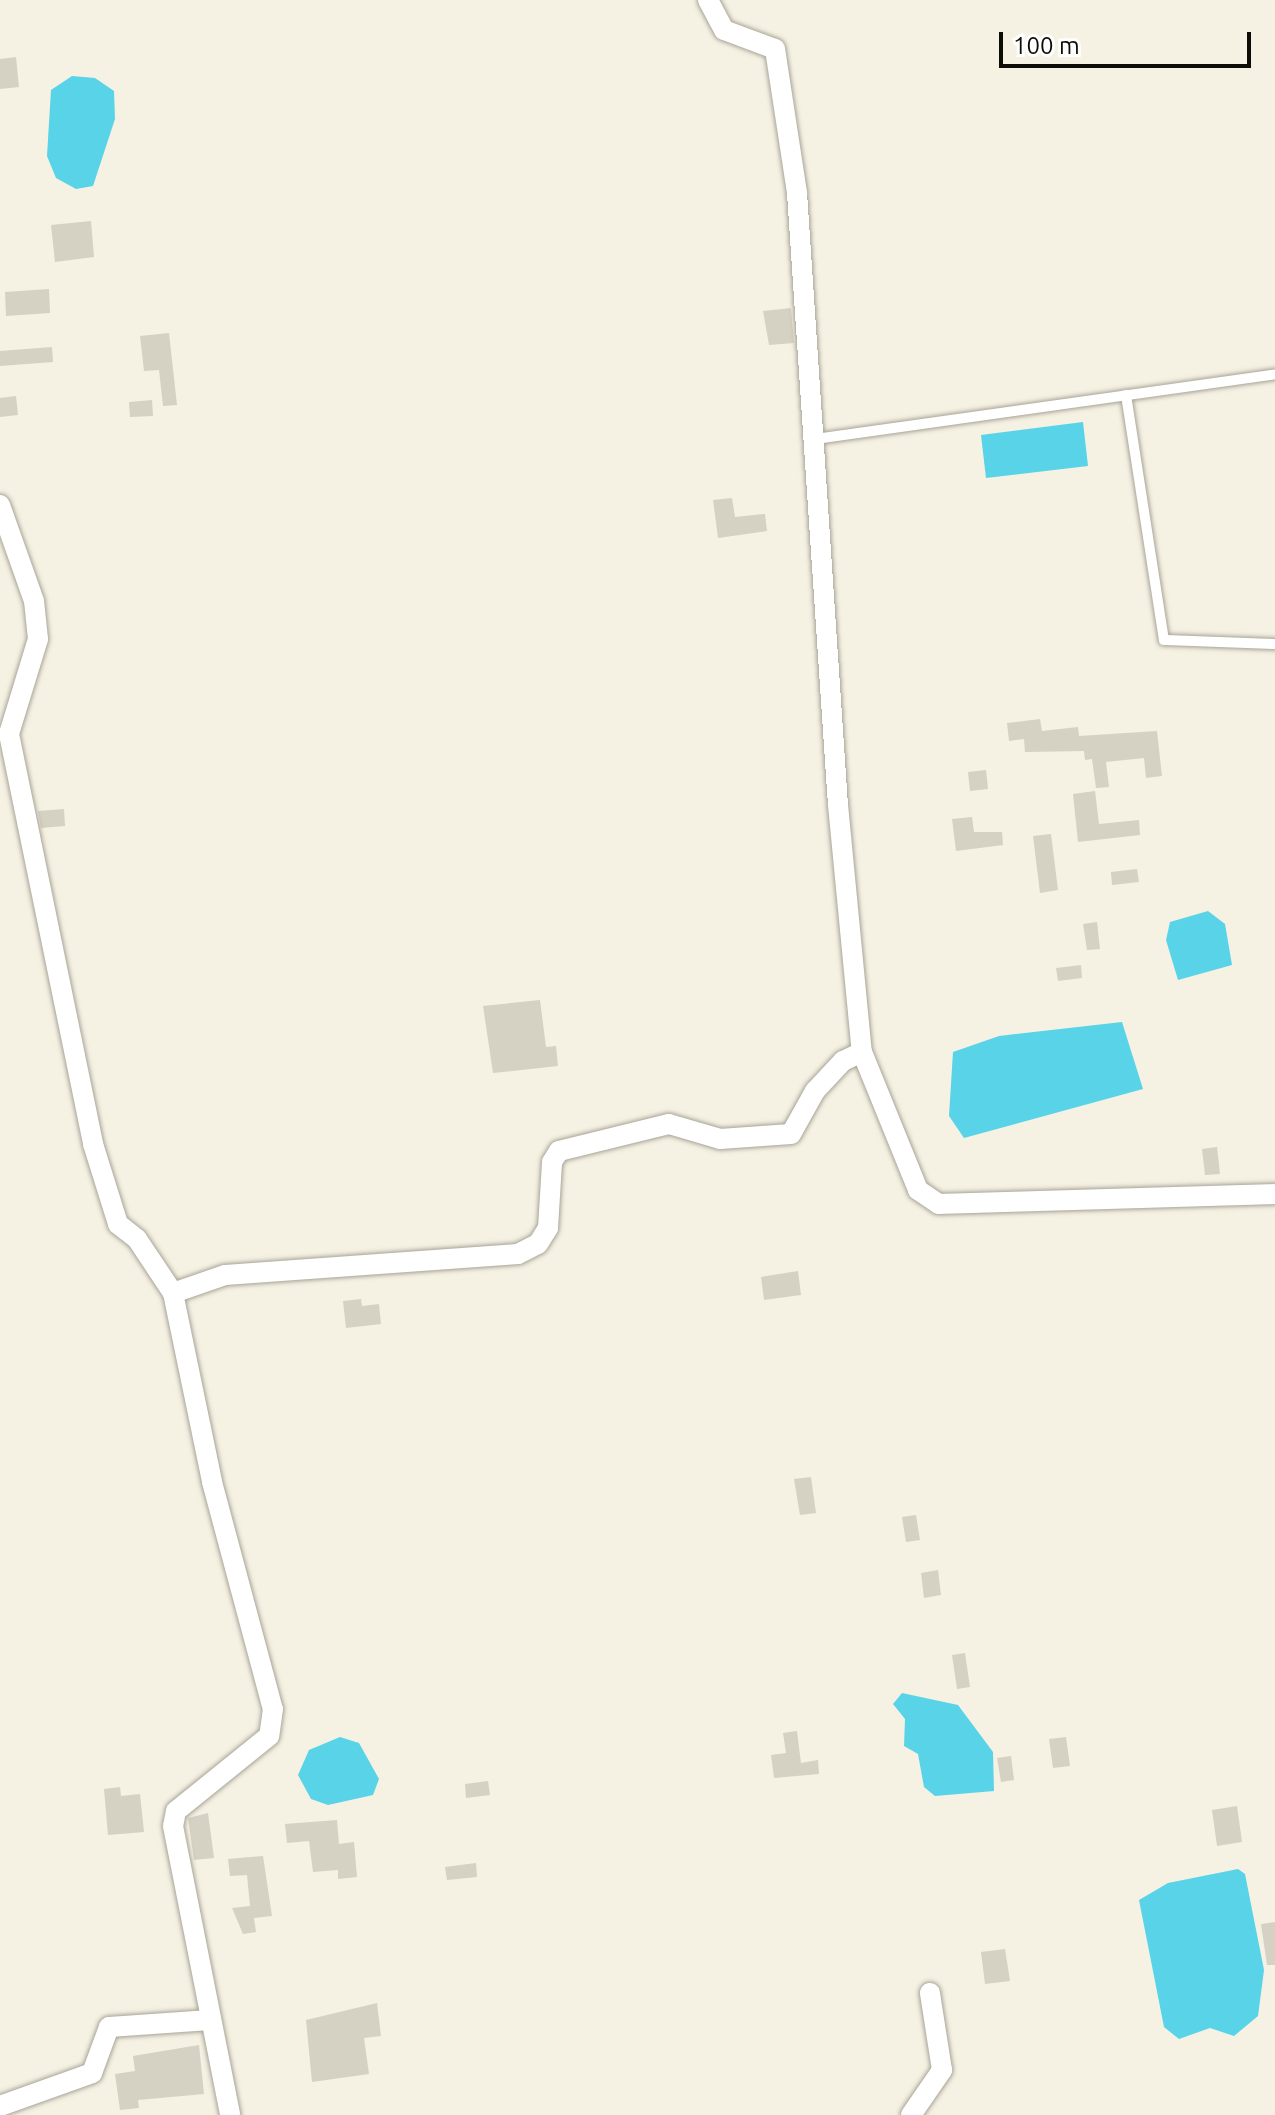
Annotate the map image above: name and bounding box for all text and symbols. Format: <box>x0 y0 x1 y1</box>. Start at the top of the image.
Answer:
scale bar <box>1003 16 1255 66</box>
text: 100 m <box>1013 32 1080 59</box>

